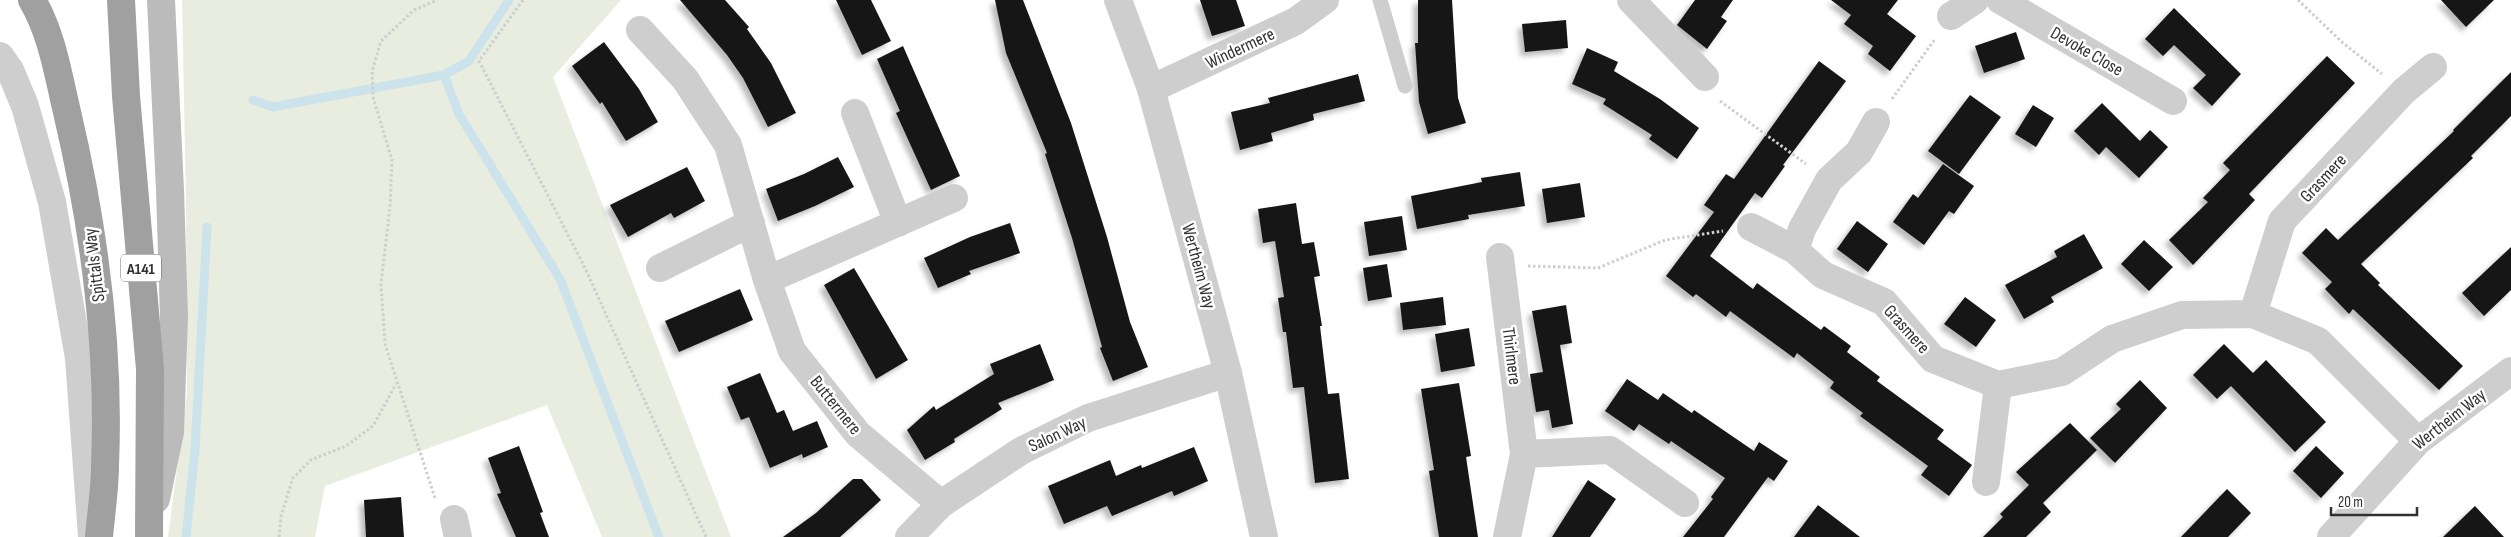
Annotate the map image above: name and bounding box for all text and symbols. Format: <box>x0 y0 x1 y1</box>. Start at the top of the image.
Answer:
street label: Devoke Close <box>2047 22 2127 81</box>
street label: Windermere <box>1202 23 1278 74</box>
street label: Grasmere <box>2296 150 2351 207</box>
street label: Wertheim Way <box>1177 221 1220 311</box>
street label: Spittals Way <box>80 227 109 303</box>
road number: A141 <box>121 254 161 282</box>
street label: Grasmere <box>1879 301 1934 358</box>
street label: Thirlmere <box>1498 326 1525 386</box>
street label: Buttermere <box>806 372 866 439</box>
street label: Wertheim Way <box>2408 384 2490 455</box>
street label: Salon Way <box>1025 412 1089 457</box>
scale bar <box>2331 484 2417 516</box>
text: 20 m <box>2338 493 2363 512</box>

